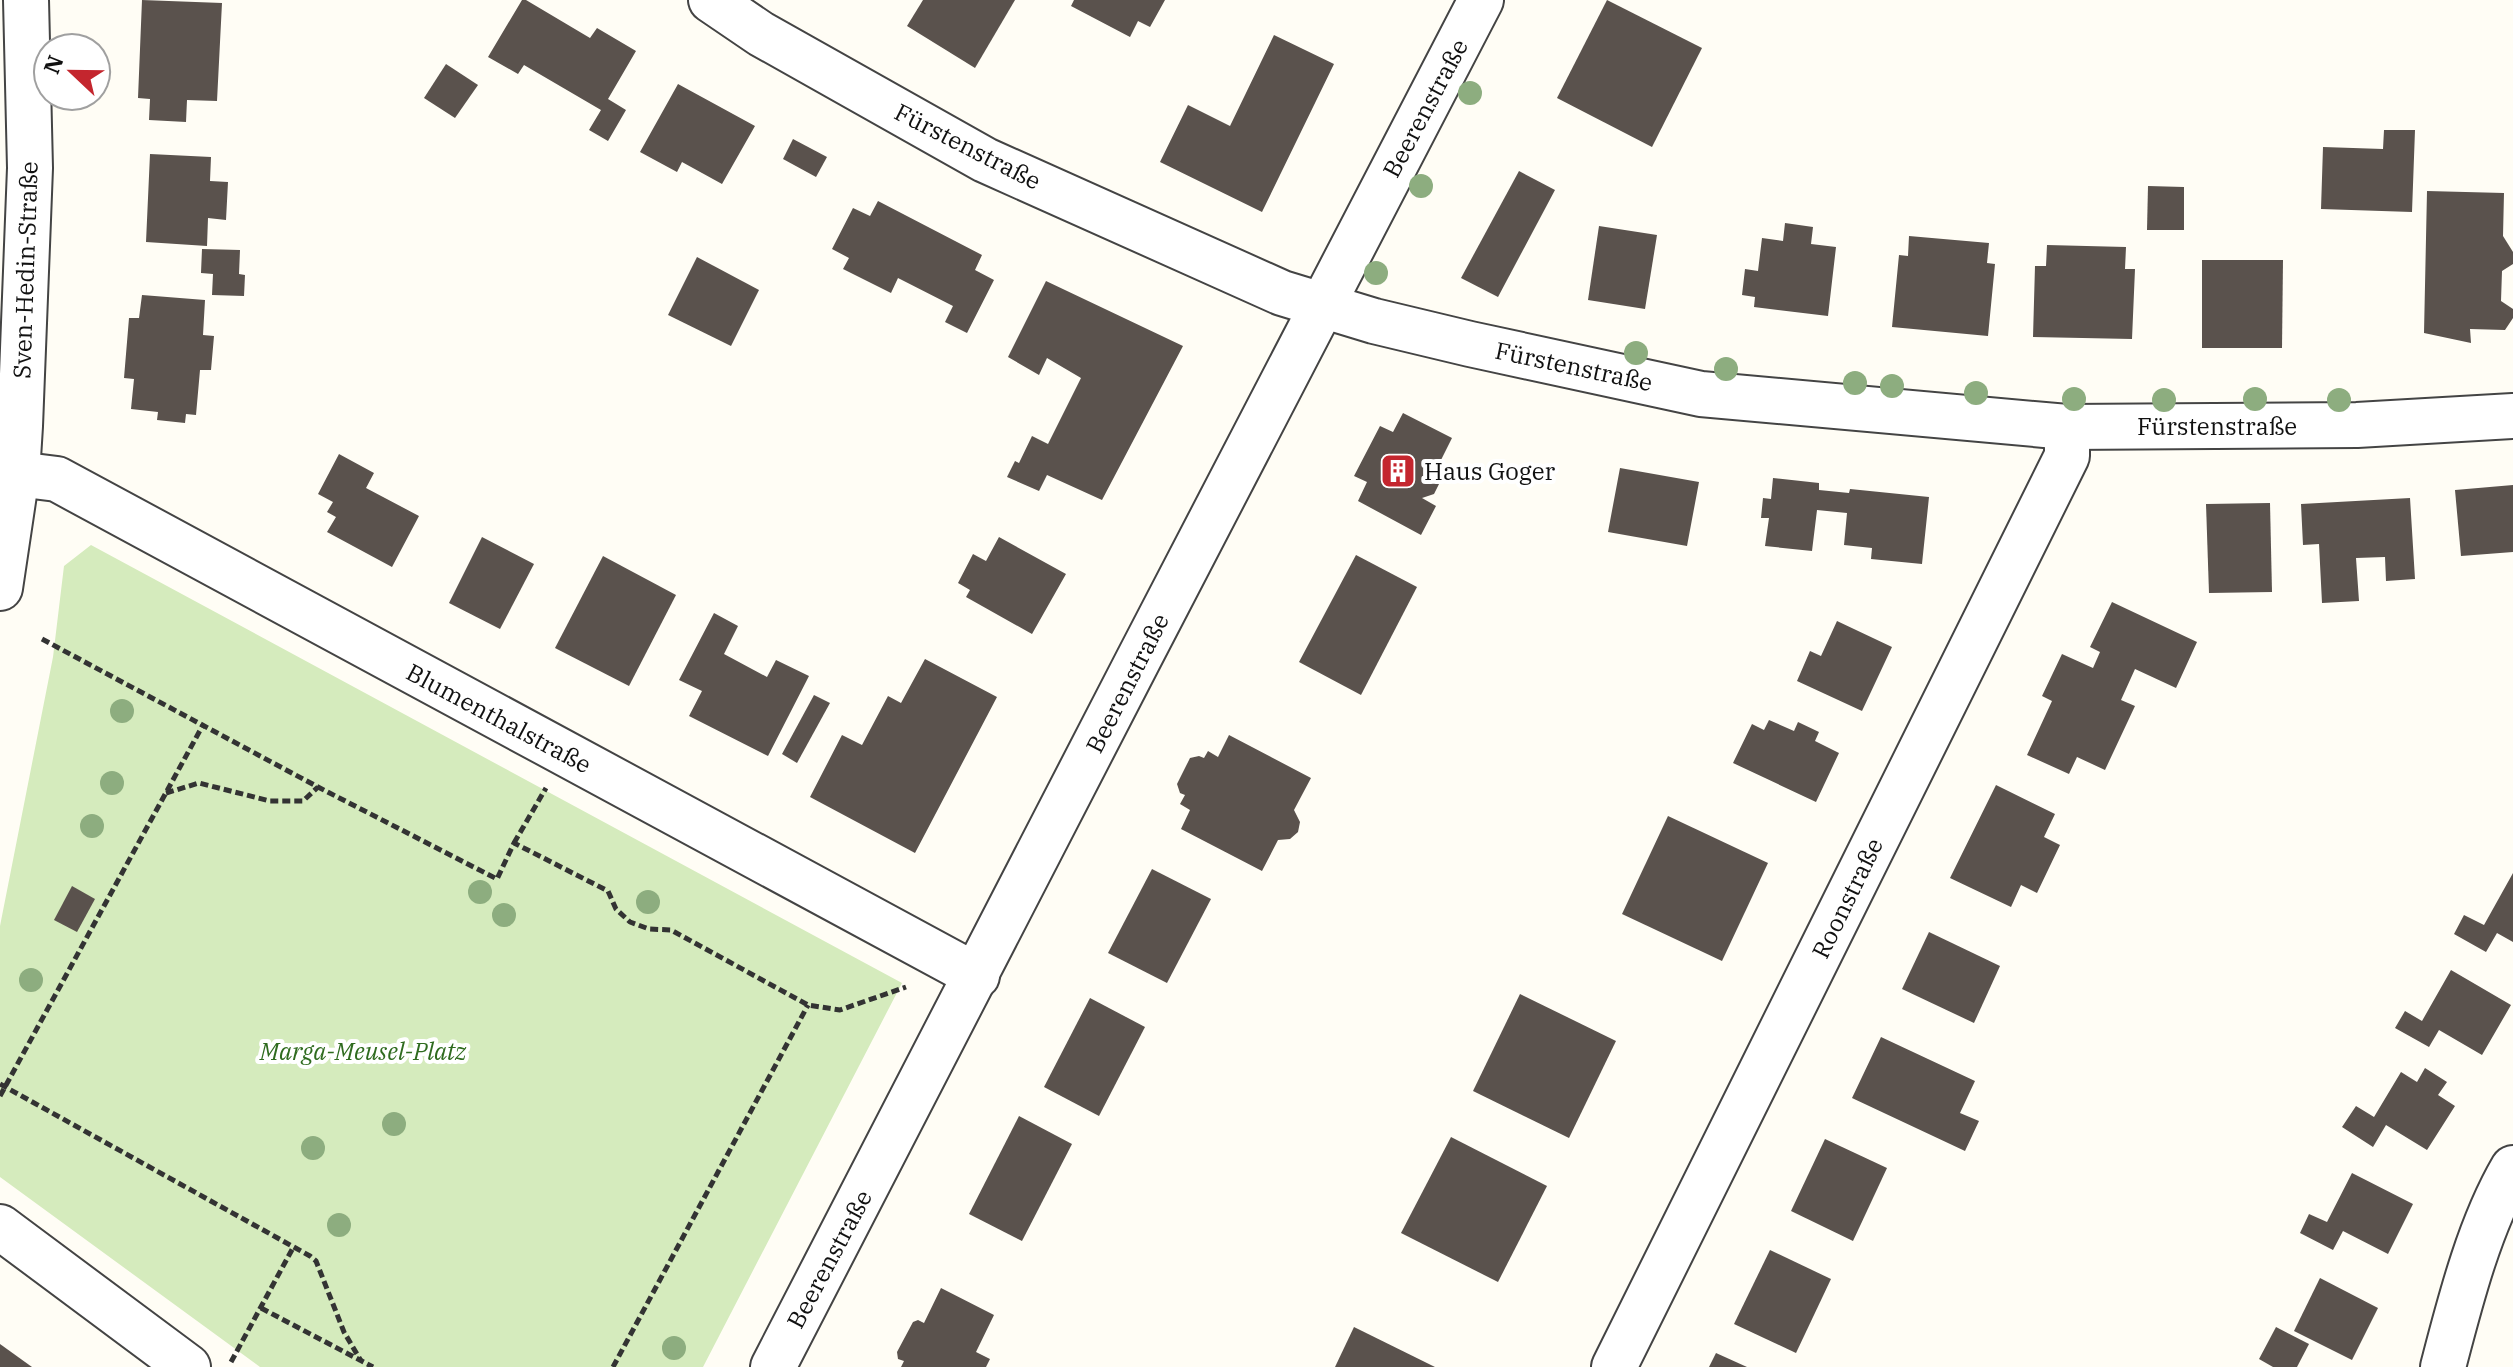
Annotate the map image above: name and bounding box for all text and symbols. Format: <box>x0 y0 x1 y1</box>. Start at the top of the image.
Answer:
north arrow <box>32 32 112 112</box>
street label: Beerenstraße <box>1375 33 1475 183</box>
text: N <box>36 51 70 78</box>
street label: Fürstenstraße <box>889 95 1047 197</box>
street label: Sven-Hedin-Straße <box>5 161 45 379</box>
street label: Fürstenstraße <box>1492 334 1656 398</box>
street label: Fürstenstraße <box>2137 410 2297 442</box>
building icon: Haus Goger <box>1379 452 1417 490</box>
place label: Haus Goger <box>1424 455 1556 487</box>
street label: Beerenstraße <box>1078 608 1176 758</box>
street label: Blumenthalstraße <box>401 656 597 780</box>
street label: Roonstraße <box>1804 832 1890 964</box>
park label: Marga-Meusel-Platz <box>259 1035 467 1067</box>
street label: Beerenstraße <box>779 1184 879 1334</box>

